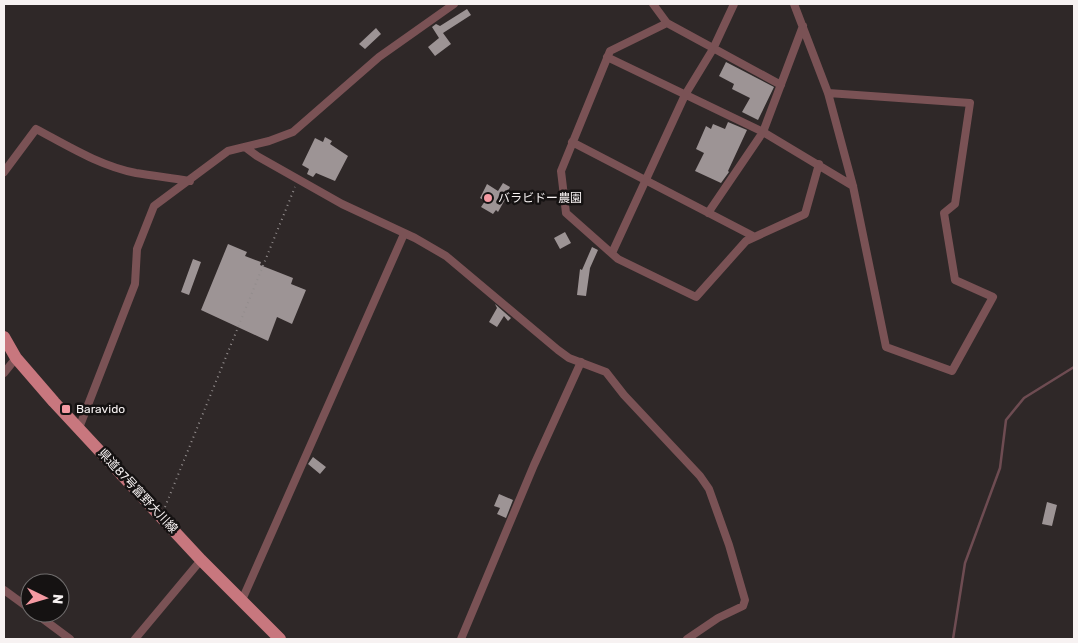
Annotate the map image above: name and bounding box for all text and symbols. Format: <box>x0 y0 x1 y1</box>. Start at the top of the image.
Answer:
place label: バラビドー農園 <box>498 191 582 205</box>
marker: バラビドー農園 <box>482 192 494 204</box>
place label: Baravido <box>76 402 125 416</box>
marker: Baravido <box>60 403 72 415</box>
street label: 県道87号富野大川線 <box>95 446 181 536</box>
north arrow <box>20 573 70 623</box>
text: N <box>49 593 66 605</box>

